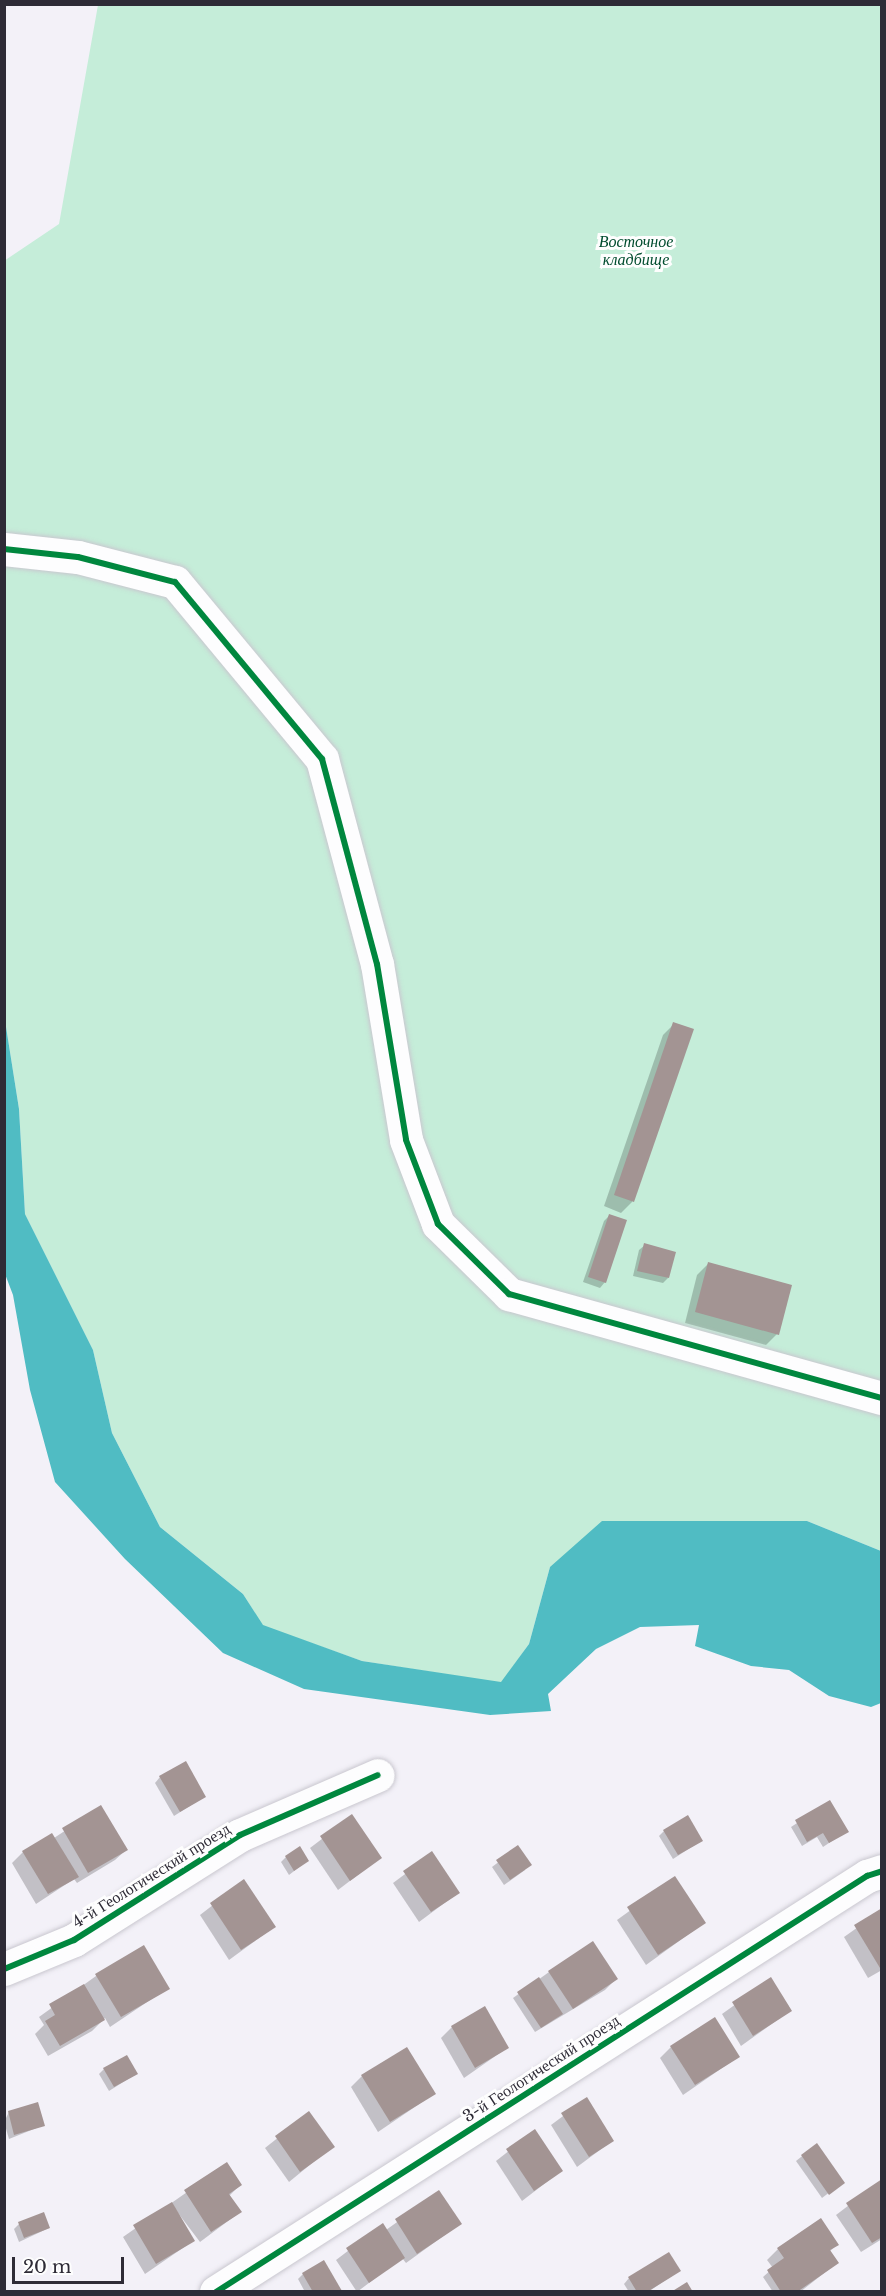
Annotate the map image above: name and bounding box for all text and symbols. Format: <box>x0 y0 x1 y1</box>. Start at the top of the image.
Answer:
park label: Восточное кладбище <box>599 231 673 269</box>
street label: 4-й Геологический проезд <box>69 1819 233 1931</box>
street label: 3-й Геологический проезд <box>459 2010 623 2126</box>
scale bar <box>15 2245 128 2283</box>
text: 20 m <box>23 2256 71 2278</box>

